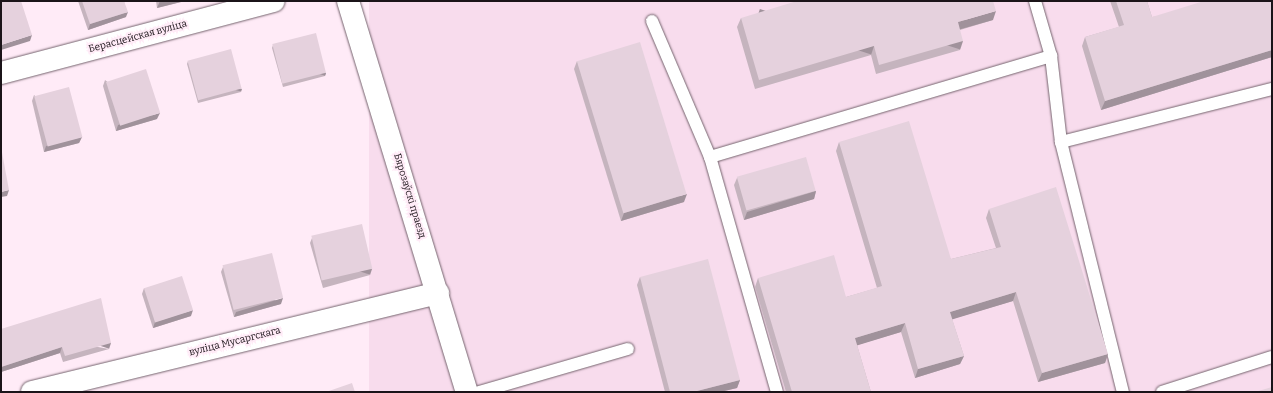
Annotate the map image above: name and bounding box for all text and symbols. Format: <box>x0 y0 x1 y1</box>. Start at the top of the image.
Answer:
street label: Берасцейская вуліца <box>87 18 189 56</box>
street label: Бярозаўскі праезд <box>390 152 428 240</box>
street label: вуліца Мусаргскага <box>188 325 282 359</box>

